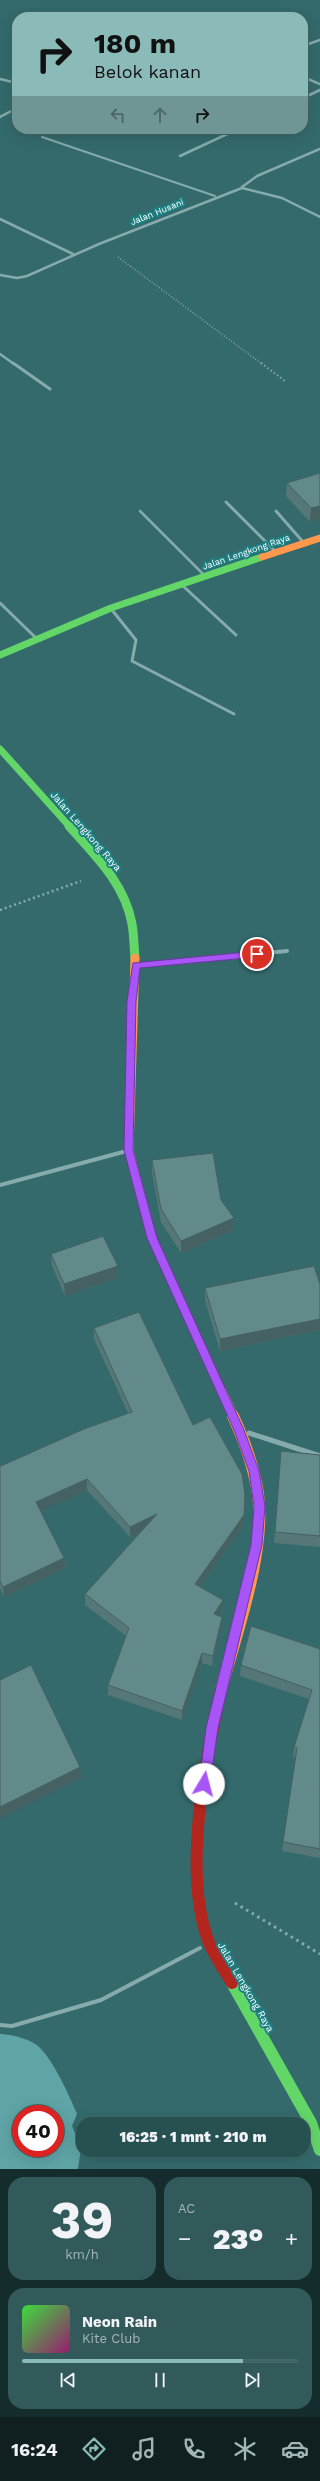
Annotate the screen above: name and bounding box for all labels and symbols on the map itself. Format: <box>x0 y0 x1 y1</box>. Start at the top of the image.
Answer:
street label: Jalan Husani <box>129 197 185 227</box>
street label: Jalan Lengkong Raya <box>201 532 291 572</box>
street label: Jalan Lengkong Raya <box>48 789 124 873</box>
pin <box>240 937 274 971</box>
position arrow <box>183 1763 225 1805</box>
street label: Jalan Lengkong Raya <box>216 1940 276 2034</box>
speed limit sign: 40 <box>12 2105 64 2157</box>

